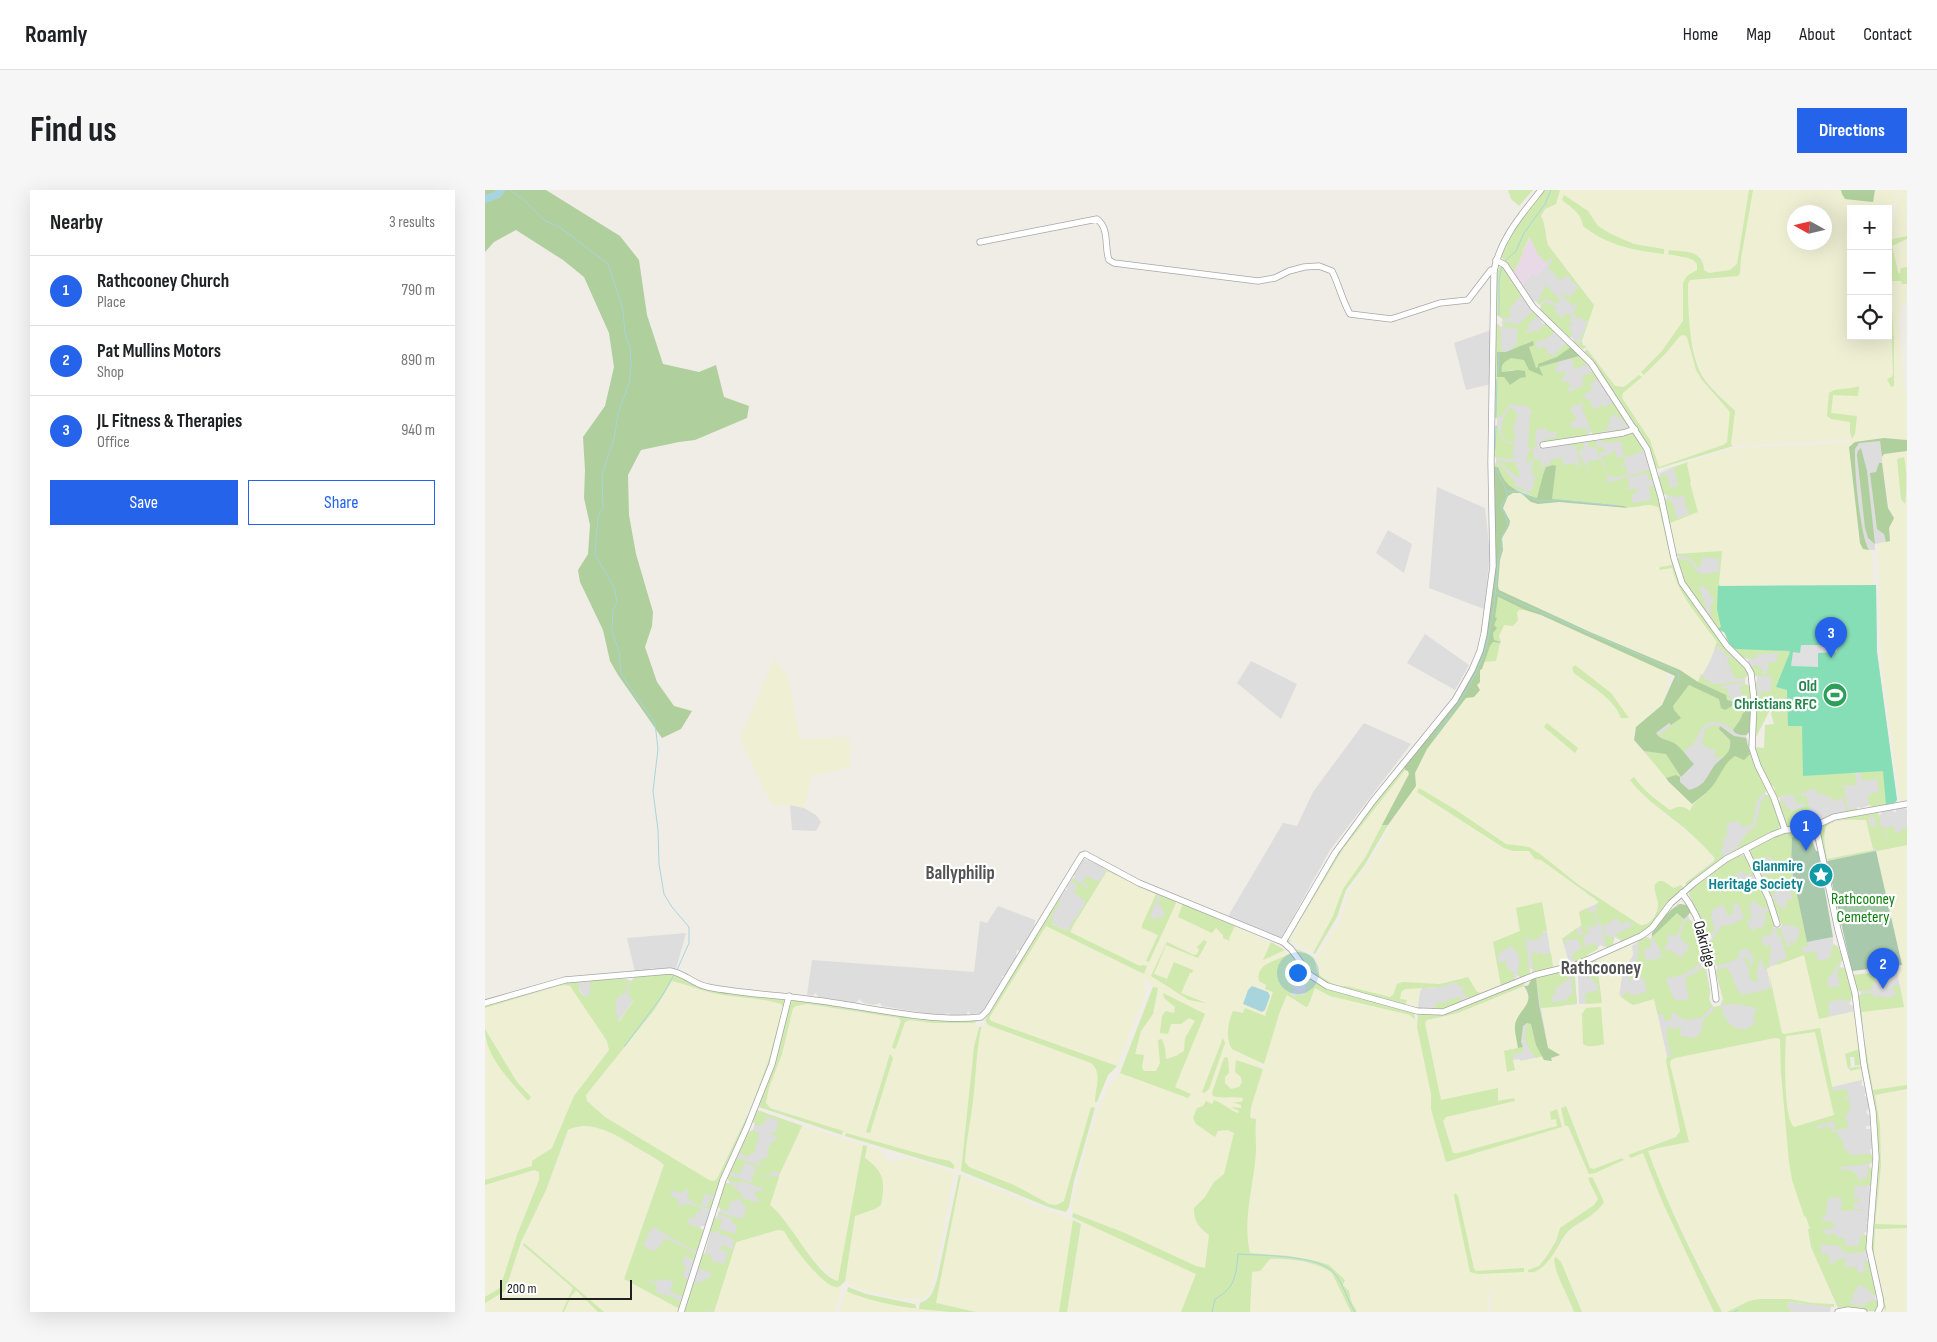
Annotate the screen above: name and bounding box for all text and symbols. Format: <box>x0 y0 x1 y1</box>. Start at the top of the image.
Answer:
text: Roamly <box>25 20 88 49</box>
text: Home <box>1683 24 1718 45</box>
text: Map <box>1746 24 1771 45</box>
text: About <box>1799 24 1835 45</box>
text: Contact <box>1863 24 1912 45</box>
button: Directions <box>1797 108 1907 153</box>
text: Find us <box>30 109 117 152</box>
north arrow <box>1787 205 1832 250</box>
map controls <box>1847 205 1892 340</box>
button: + <box>1847 205 1892 250</box>
text: Nearby <box>50 210 103 235</box>
text: 3 results <box>389 213 435 232</box>
button: − <box>1847 250 1892 295</box>
text: Rathcooney Church <box>97 270 229 293</box>
text: 1 <box>63 281 69 300</box>
text: 790 m <box>402 281 435 300</box>
text: Place <box>97 293 126 312</box>
button: locate <box>1847 295 1892 340</box>
text: Pat Mullins Motors <box>97 340 221 363</box>
text: 2 <box>62 351 70 370</box>
text: 890 m <box>401 351 435 370</box>
text: Shop <box>97 363 124 382</box>
text: JL Fitness & Therapies <box>97 410 242 433</box>
text: 3 <box>62 421 70 440</box>
text: 940 m <box>401 421 435 440</box>
text: Office <box>97 433 130 452</box>
button: Save <box>50 480 238 525</box>
button: Share <box>248 480 435 525</box>
pin: 3 <box>1815 617 1847 658</box>
place label: Old Christians RFC <box>1734 677 1817 714</box>
sports icon: Old Christians RFC <box>1822 682 1848 708</box>
pin: 1 <box>1790 810 1822 851</box>
place label: Glanmire Heritage Society <box>1709 857 1803 894</box>
district label: Ballyphilip <box>925 862 995 885</box>
place icon: Glanmire Heritage Society <box>1808 862 1834 888</box>
park label: Rathcooney Cemetery <box>1831 890 1895 927</box>
street label: Oakridge <box>1689 919 1719 969</box>
pin: 2 <box>1867 948 1899 989</box>
district label: Rathcooney <box>1561 957 1641 980</box>
your location <box>1285 960 1311 986</box>
scale bar <box>500 1277 633 1300</box>
text: 200 m <box>507 1280 536 1297</box>

